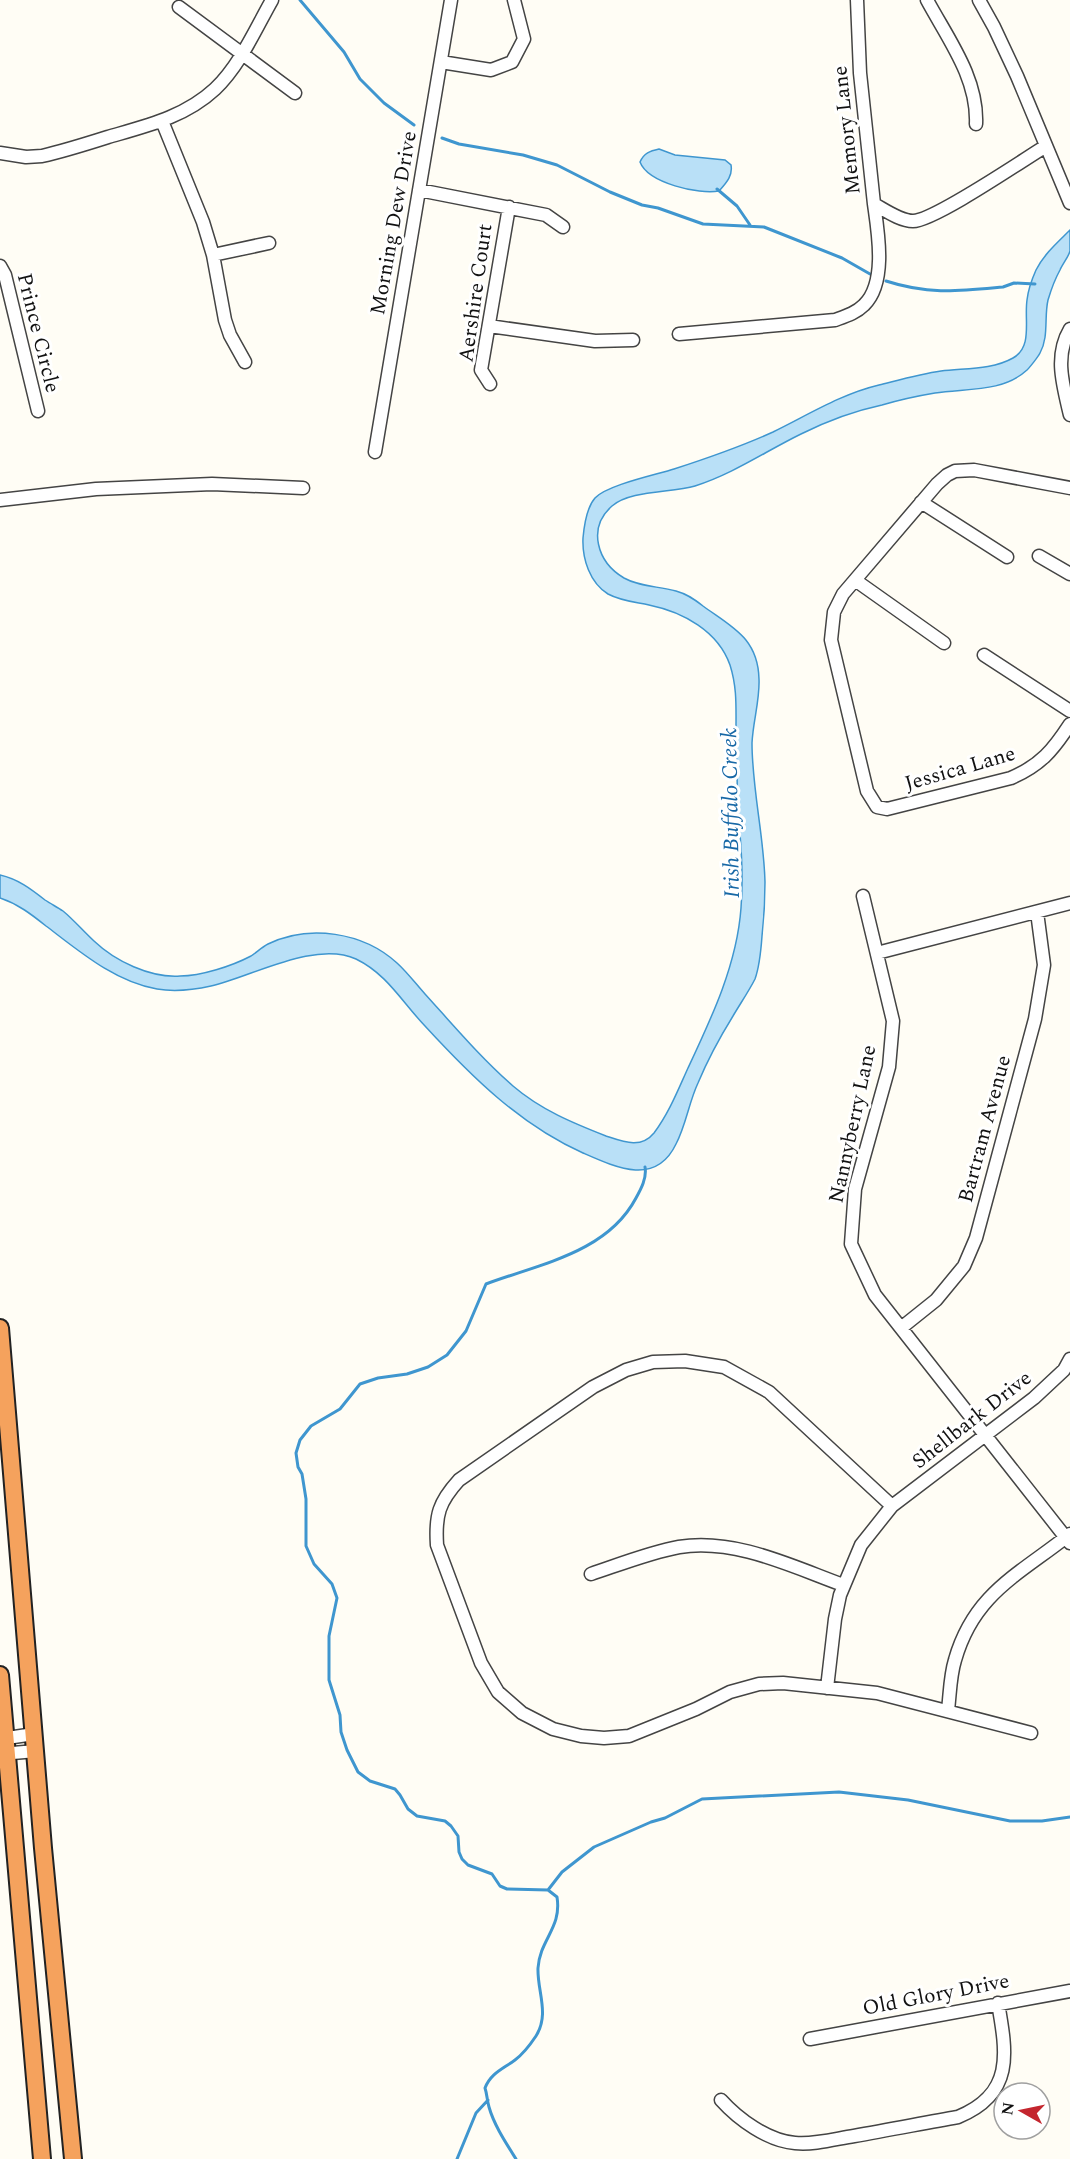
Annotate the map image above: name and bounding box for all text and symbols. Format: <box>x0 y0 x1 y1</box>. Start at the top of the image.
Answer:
street label: Memory Lane <box>824 64 870 196</box>
street label: Morning Dew Drive <box>362 128 426 318</box>
street label: Aershire Court <box>450 222 502 364</box>
street label: Prince Circle <box>8 270 68 396</box>
water label: Irish Buffalo Creek <box>713 728 749 898</box>
street label: Jessica Lane <box>901 738 1019 800</box>
street label: Nannyberry Lane <box>821 1042 885 1206</box>
street label: Bartram Avenue <box>950 1052 1020 1206</box>
street label: Shellbark Drive <box>905 1363 1039 1477</box>
street label: Old Glory Drive <box>860 1965 1012 2025</box>
north arrow <box>992 2081 1052 2141</box>
text: N <box>995 2100 1021 2117</box>

